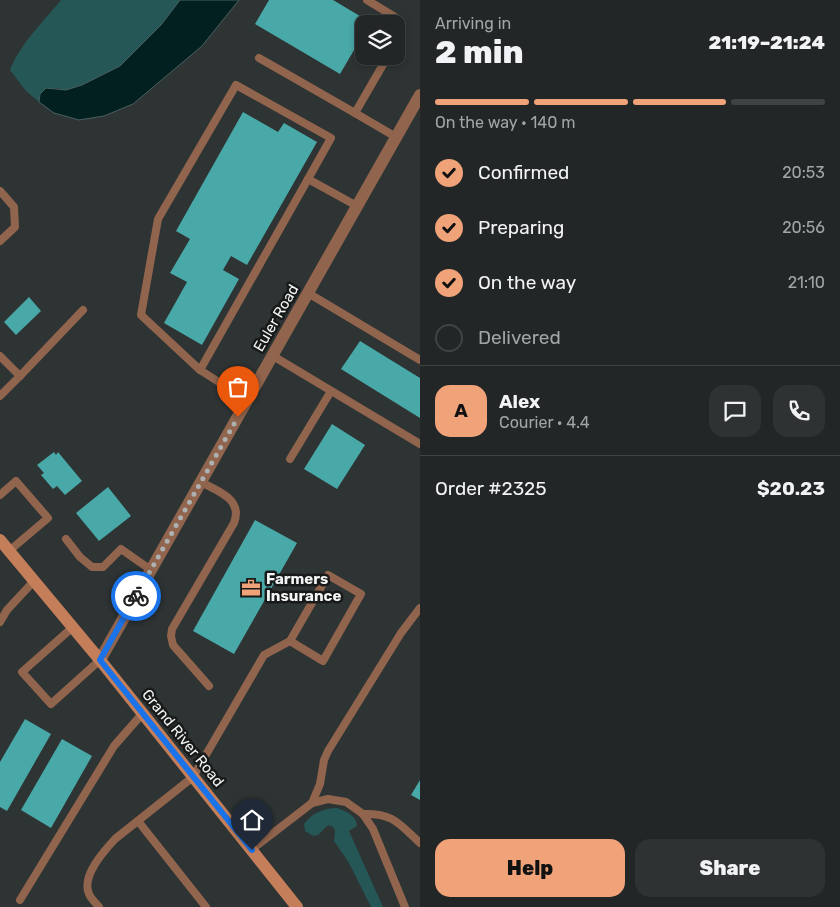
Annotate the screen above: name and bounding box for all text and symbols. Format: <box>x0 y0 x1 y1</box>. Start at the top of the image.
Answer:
text: Arriving in <box>435 14 511 33</box>
map controls <box>355 15 405 65</box>
button: layers <box>355 15 405 65</box>
text: 21:19–21:24 <box>708 31 825 54</box>
text: 2 min <box>435 33 524 71</box>
text: On the way · 140 m <box>435 113 575 132</box>
icon: check <box>435 159 463 187</box>
text: Confirmed <box>478 161 569 184</box>
text: 20:53 <box>782 163 825 182</box>
icon: check <box>435 214 463 242</box>
text: Preparing <box>478 216 564 239</box>
text: 20:56 <box>782 218 825 237</box>
icon: check <box>435 269 463 297</box>
text: On the way <box>478 271 576 294</box>
text: 21:10 <box>788 273 825 292</box>
street label: Euler Road <box>250 281 302 355</box>
text: Delivered <box>478 326 561 349</box>
pin <box>217 366 259 417</box>
icon: bag <box>224 373 252 401</box>
button: chat <box>709 385 761 437</box>
button: phone <box>773 385 825 437</box>
text: Alex <box>499 390 540 413</box>
text: A <box>454 399 468 422</box>
text: Courier · 4.4 <box>499 413 590 432</box>
text: Order #2325 <box>435 477 547 500</box>
text: $20.23 <box>757 477 825 500</box>
place label: Farmers Insurance <box>266 570 341 605</box>
courier <box>111 571 161 621</box>
office icon: Farmers Insurance <box>240 577 262 599</box>
icon: bike <box>122 582 150 610</box>
street label: Grand River Road <box>138 686 228 790</box>
pin <box>231 799 273 850</box>
icon: home <box>238 806 266 834</box>
button: Help <box>435 839 625 897</box>
button: Share <box>635 839 825 897</box>

